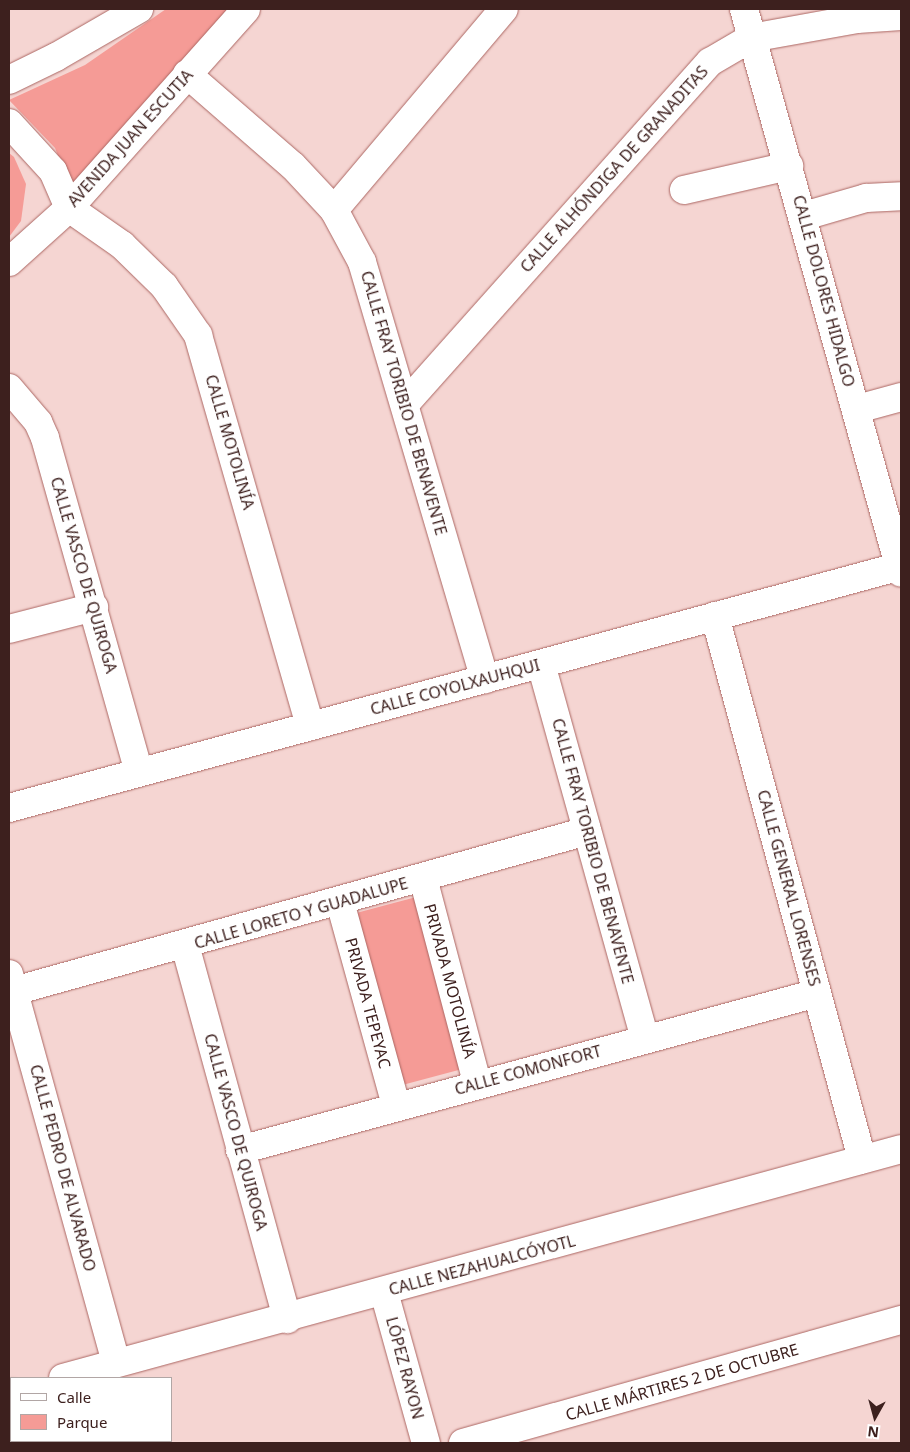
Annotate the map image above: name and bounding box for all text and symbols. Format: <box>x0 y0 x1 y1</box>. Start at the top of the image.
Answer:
street label: CALLE ALHÓNDIGA DE GRANADITAS <box>516 62 712 276</box>
street label: AVENIDA JUAN ESCUTIA <box>63 65 197 211</box>
street label: CALLE DOLORES HIDALGO <box>789 193 859 389</box>
street label: CALLE FRAY TORIBIO DE BENAVENTE <box>357 269 451 537</box>
street label: CALLE MOTOLINÍA <box>202 372 258 512</box>
street label: CALLE VASCO DE QUIROGA <box>47 475 121 675</box>
street label: CALLE COYOLXAUHQUI <box>368 655 542 719</box>
street label: CALLE FRAY TORIBIO DE BENAVENTE <box>548 716 638 986</box>
street label: CALLE GENERAL LORENSES <box>754 788 824 988</box>
street label: CALLE LORETO Y GUADALUPE <box>192 873 410 953</box>
street label: PRIVADA MOTOLINÍA <box>420 902 480 1060</box>
street label: PRIVADA TEPEYAC <box>341 936 395 1070</box>
street label: CALLE VASCO DE QUIROGA <box>200 1031 272 1233</box>
street label: CALLE COMONFORT <box>452 1041 604 1099</box>
street label: CALLE PEDRO DE ALVARADO <box>26 1062 100 1274</box>
street label: CALLE NEZAHUALCÓYOTL <box>387 1231 577 1299</box>
street label: LÓPEZ RAYON <box>382 1315 428 1421</box>
street label: CALLE MÁRTIRES 2 DE OCTUBRE <box>563 1339 801 1425</box>
legend <box>10 1377 172 1442</box>
text: Calle <box>57 1387 91 1407</box>
north arrow <box>850 1392 900 1442</box>
text: Parque <box>57 1412 107 1432</box>
text: N <box>866 1422 880 1443</box>

